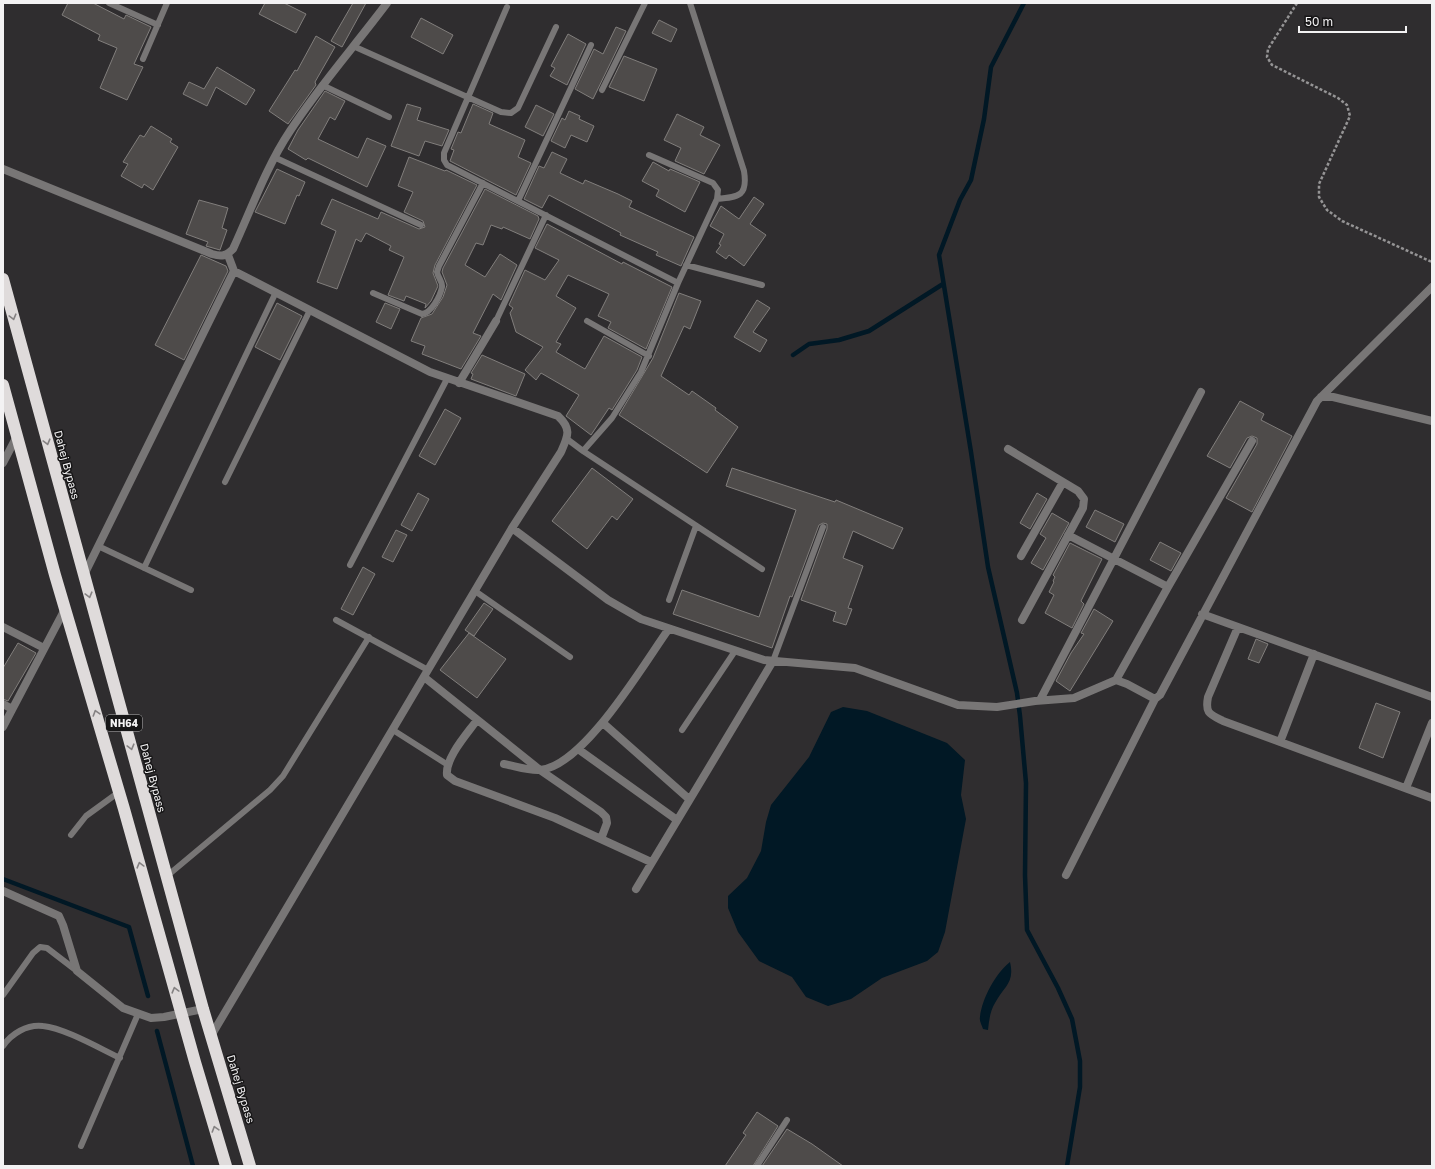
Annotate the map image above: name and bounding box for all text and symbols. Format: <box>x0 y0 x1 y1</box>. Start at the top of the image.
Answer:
scale bar <box>1299 8 1406 34</box>
text: 50 m <box>1305 14 1333 29</box>
one-way arrow <box>8 313 17 320</box>
street label: Dahej Bypass <box>52 429 83 501</box>
one-way arrow <box>43 439 51 445</box>
one-way arrow <box>84 591 93 598</box>
one-way arrow <box>92 710 101 717</box>
road number: NH64 <box>106 715 142 731</box>
street label: Dahej Bypass <box>138 742 169 814</box>
one-way arrow <box>126 743 135 750</box>
one-way arrow <box>136 862 145 869</box>
one-way arrow <box>171 987 179 994</box>
street label: Dahej Bypass <box>225 1053 258 1125</box>
one-way arrow <box>211 1125 220 1132</box>

